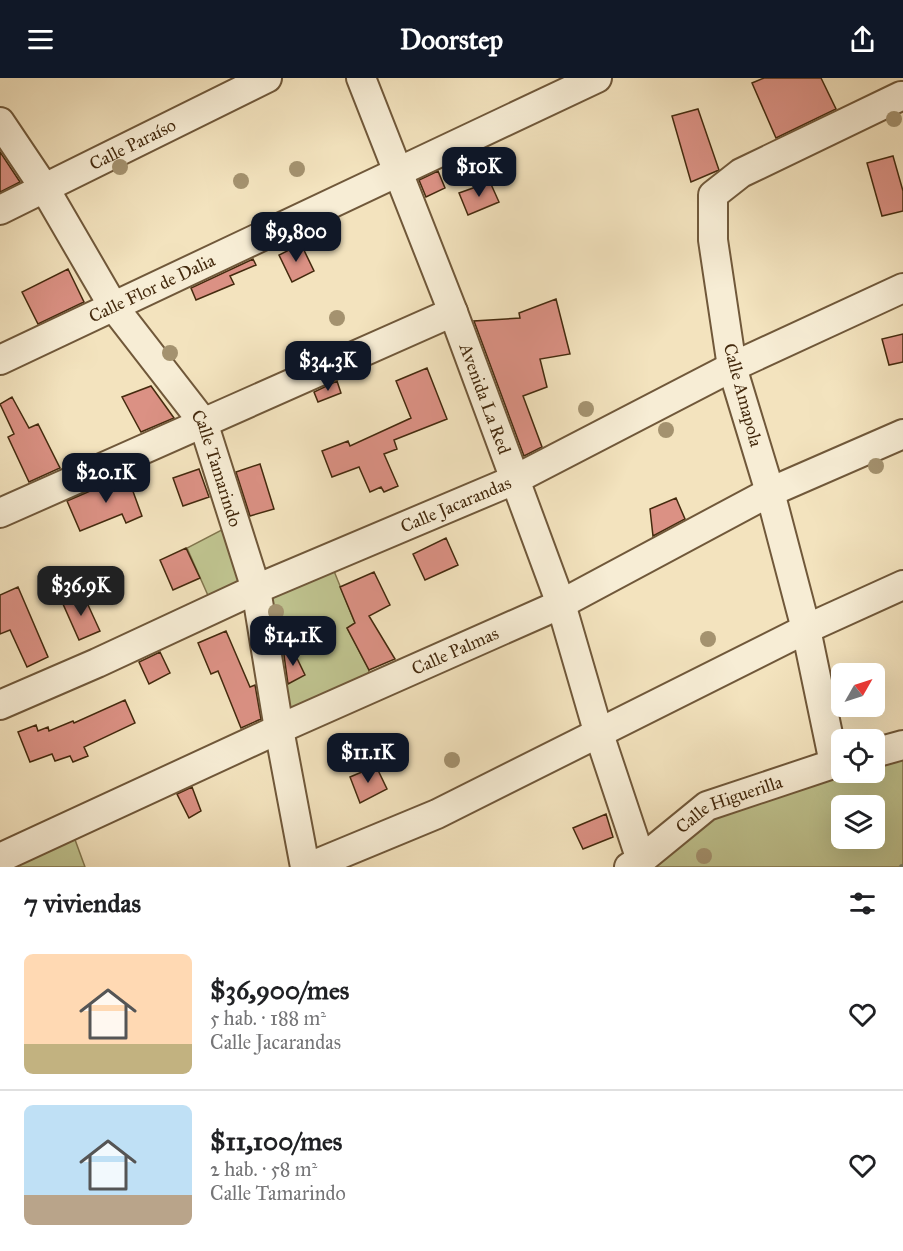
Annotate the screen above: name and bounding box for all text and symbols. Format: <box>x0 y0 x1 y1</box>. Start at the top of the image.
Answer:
icon: menu <box>24 23 57 56</box>
text: Doorstep <box>400 23 503 56</box>
icon: share <box>846 23 879 56</box>
street label: Calle Paraíso <box>86 114 180 175</box>
pin: $10K <box>443 147 515 198</box>
text: $10K <box>456 154 502 178</box>
pin: $9,800 <box>247 212 345 263</box>
text: $9,800 <box>265 219 327 243</box>
street label: Calle Flor de Dalia <box>85 249 219 327</box>
street label: Avenida La Red <box>454 339 516 457</box>
pin: $34.3K <box>279 341 377 392</box>
street label: Calle Amapola <box>719 341 767 450</box>
text: $34.3K <box>299 348 357 372</box>
street label: Calle Tamarindo <box>186 405 247 530</box>
pin: $20.1K <box>57 453 155 504</box>
text: $20.1K <box>76 460 136 484</box>
street label: Calle Jacarandas <box>397 471 514 538</box>
pin: $36.9K <box>32 566 130 617</box>
text: $36.9K <box>51 573 111 597</box>
pin: $14.1K <box>244 616 342 667</box>
street label: Calle Palmas <box>408 622 502 680</box>
text: $14.1K <box>264 623 322 647</box>
north arrow <box>831 663 885 717</box>
map controls <box>831 663 885 849</box>
button: locate <box>831 729 885 783</box>
pin: $11.1K <box>319 733 417 784</box>
text: $11.1K <box>341 740 395 764</box>
street label: Calle Higuerilla <box>671 770 786 838</box>
button: layers <box>831 795 885 849</box>
text: 7 viviendas <box>24 887 141 919</box>
icon: filters <box>846 887 879 920</box>
text: $36,900/mes <box>210 974 349 1006</box>
icon: home <box>72 978 144 1050</box>
icon: heart <box>846 998 879 1031</box>
text: 5 hab. · 188 m² <box>210 1006 326 1030</box>
text: Calle Jacarandas <box>210 1030 341 1054</box>
text: $11,100/mes <box>210 1125 342 1157</box>
icon: home <box>72 1129 144 1201</box>
icon: heart <box>846 1149 879 1182</box>
text: 2 hab. · 58 m² <box>210 1157 317 1181</box>
text: Calle Tamarindo <box>210 1181 346 1205</box>

